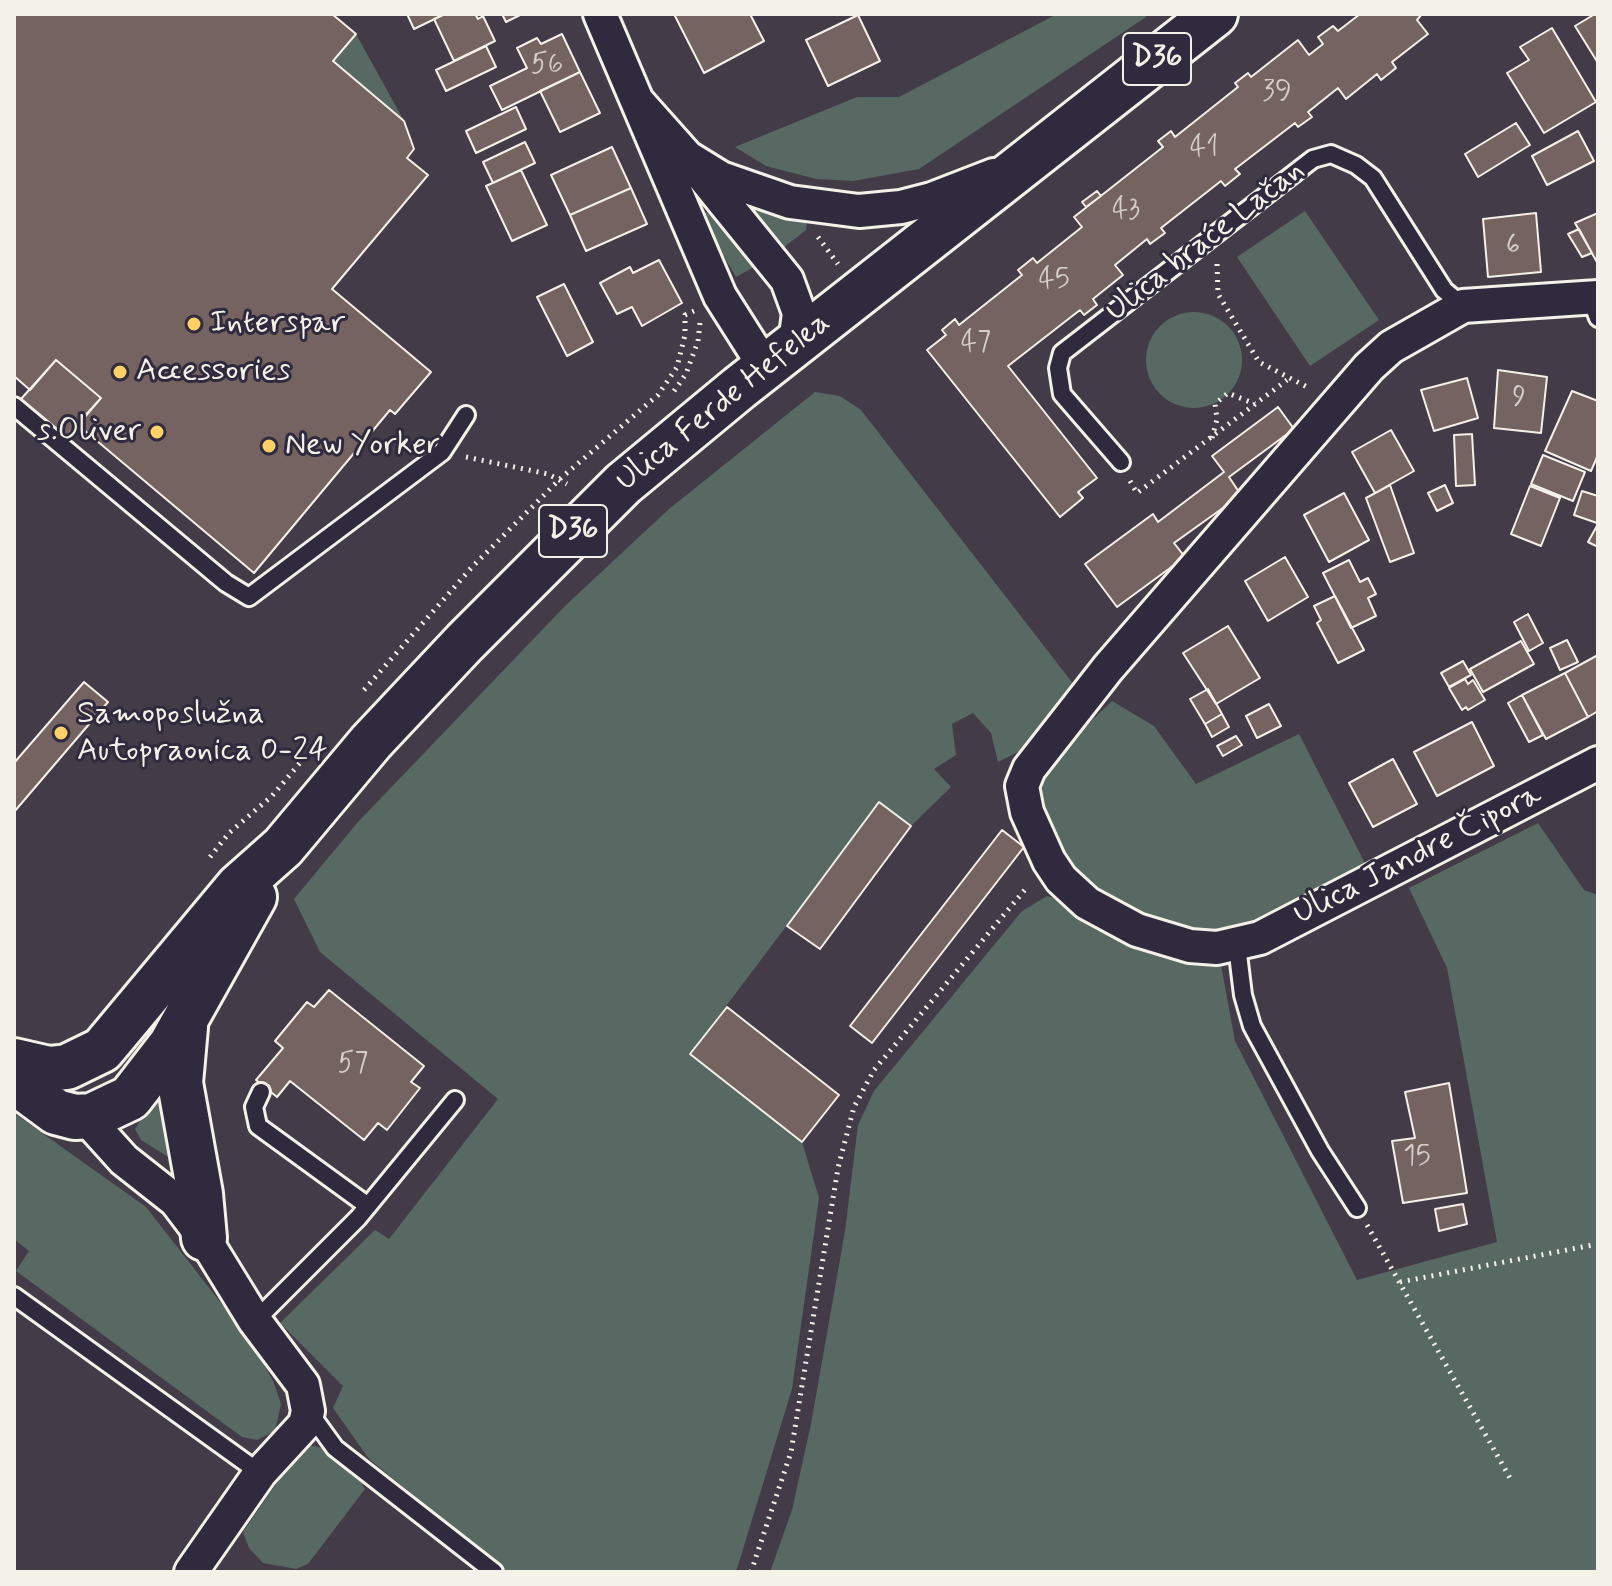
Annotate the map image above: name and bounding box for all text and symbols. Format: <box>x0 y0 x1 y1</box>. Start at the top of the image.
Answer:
road number: D36 <box>1123 33 1191 85</box>
house number: 56 <box>531 49 563 83</box>
house number: 39 <box>1262 76 1292 110</box>
house number: 41 <box>1190 132 1218 166</box>
street label: Ulica braće Lačan <box>1099 152 1313 332</box>
house number: 43 <box>1112 194 1140 228</box>
house number: 6 <box>1506 230 1520 264</box>
house number: 45 <box>1038 264 1070 298</box>
place label: Interspar <box>210 305 345 343</box>
street label: Ulica Ferde Hefelea <box>609 305 839 501</box>
marker: Interspar <box>185 315 203 333</box>
house number: 47 <box>961 327 991 361</box>
place label: Accessories <box>136 353 291 391</box>
marker: Accessories <box>111 363 129 381</box>
house number: 9 <box>1512 382 1526 416</box>
place label: s.Oliver <box>37 413 141 451</box>
marker: s.Oliver <box>148 423 166 441</box>
place label: New Yorker <box>285 427 440 465</box>
marker: New Yorker <box>260 437 278 455</box>
road number: D36 <box>539 505 607 557</box>
place label: Samoposlužna Autopraonica 0-24 <box>77 696 328 771</box>
marker: Samoposlužna Autopraonica 0-24 <box>52 724 70 742</box>
street label: Ulica Jandre Čipora <box>1288 777 1548 935</box>
house number: 57 <box>338 1048 368 1082</box>
house number: 15 <box>1403 1141 1431 1175</box>

